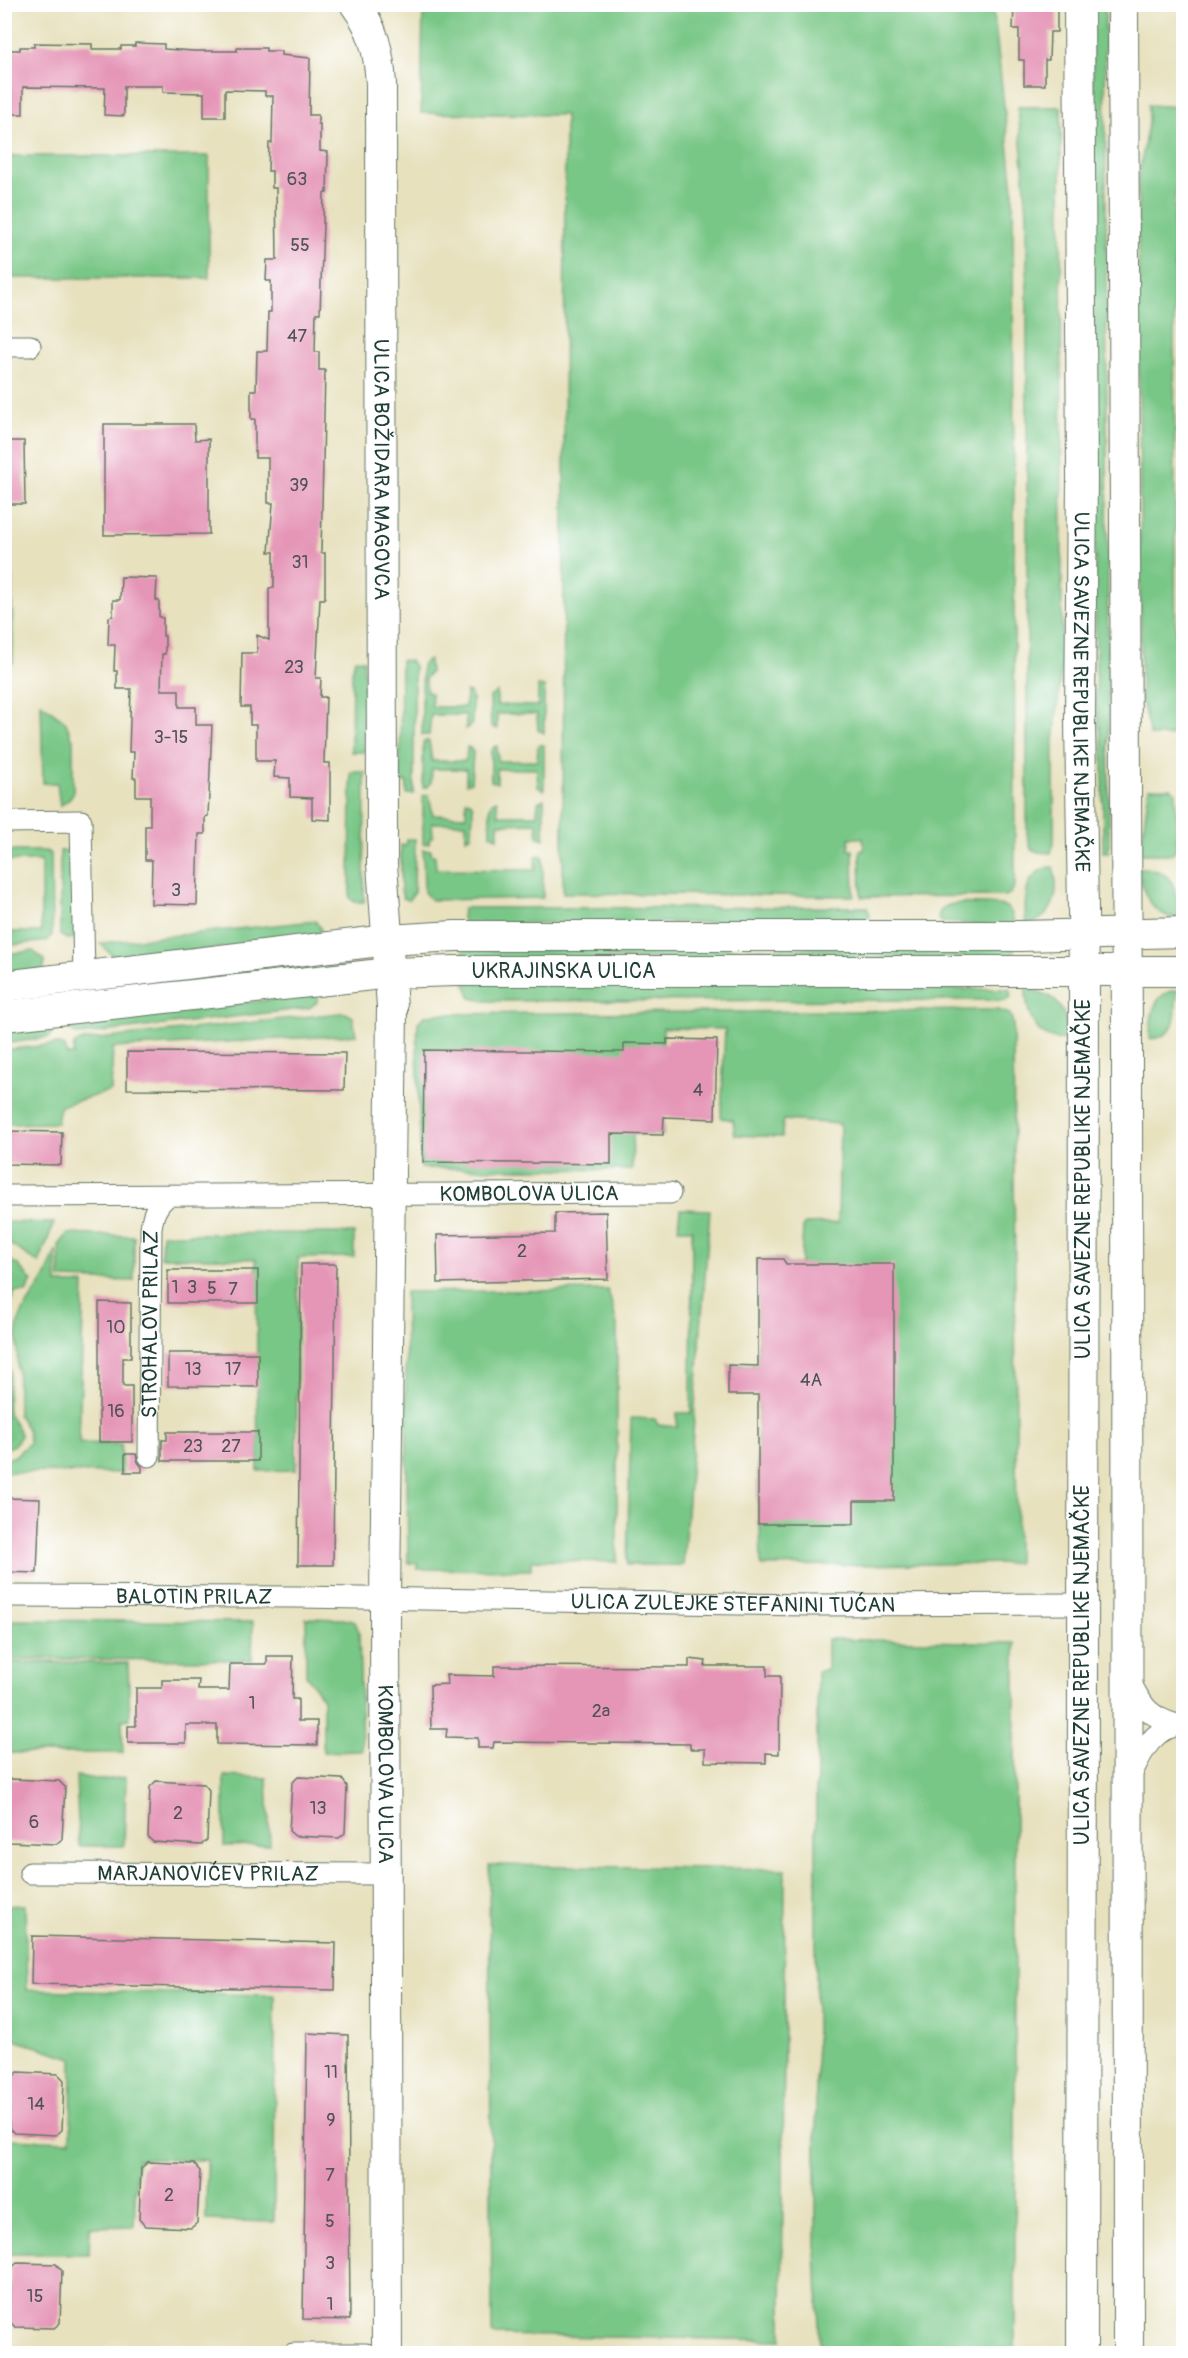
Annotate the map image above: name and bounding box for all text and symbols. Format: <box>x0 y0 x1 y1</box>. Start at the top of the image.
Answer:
house number: 63 <box>287 168 307 191</box>
house number: 55 <box>290 234 310 257</box>
house number: 47 <box>287 325 307 348</box>
street label: ULICA BOŽIDARA MAGOVCA <box>367 339 395 600</box>
house number: 39 <box>289 474 309 497</box>
street label: ULICA SAVEZNE REPUBLIKE NJEMAČKE <box>1066 512 1096 873</box>
house number: 31 <box>291 551 309 574</box>
house number: 23 <box>284 656 304 679</box>
house number: 3-15 <box>154 726 188 749</box>
house number: 3 <box>171 879 181 902</box>
street label: UKRAJINSKA ULICA <box>472 958 656 985</box>
street label: ULICA SAVEZNE REPUBLIKE NJEMAČKE <box>1069 999 1097 1359</box>
house number: 4 <box>693 1079 704 1102</box>
street label: KOMBOLOVA ULICA <box>439 1180 619 1208</box>
street label: STROHALOV PRILAZ <box>136 1230 165 1418</box>
house number: 2 <box>517 1240 527 1263</box>
house number: 1 <box>171 1276 179 1299</box>
house number: 3 <box>187 1276 197 1299</box>
house number: 5 <box>207 1277 217 1300</box>
house number: 7 <box>228 1278 238 1301</box>
house number: 10 <box>106 1316 126 1339</box>
house number: 13 <box>184 1358 202 1381</box>
house number: 17 <box>225 1358 242 1381</box>
house number: 4A <box>800 1369 822 1392</box>
house number: 16 <box>107 1400 125 1423</box>
house number: 23 <box>183 1435 203 1458</box>
house number: 27 <box>221 1435 241 1458</box>
street label: ULICA SAVEZNE REPUBLIKE NJEMAČKE <box>1068 1485 1096 1845</box>
street label: BALOTIN PRILAZ <box>116 1583 272 1611</box>
street label: ULICA ZULEJKE STEFANINI TUĆAN <box>570 1588 895 1619</box>
street label: KOMBOLOVA ULICA <box>371 1685 399 1864</box>
house number: 1 <box>248 1692 256 1715</box>
house number: 2a <box>592 1700 610 1723</box>
house number: 13 <box>309 1797 327 1820</box>
house number: 2 <box>173 1802 183 1825</box>
house number: 6 <box>29 1811 39 1834</box>
street label: MARJANOVIĆEV PRILAZ <box>97 1860 319 1888</box>
house number: 11 <box>324 2061 338 2084</box>
house number: 14 <box>27 2093 45 2116</box>
house number: 9 <box>326 2109 336 2132</box>
house number: 7 <box>325 2164 335 2187</box>
house number: 2 <box>164 2184 174 2207</box>
house number: 5 <box>325 2210 335 2233</box>
house number: 3 <box>325 2252 335 2275</box>
house number: 15 <box>27 2285 43 2308</box>
house number: 1 <box>326 2293 334 2316</box>

